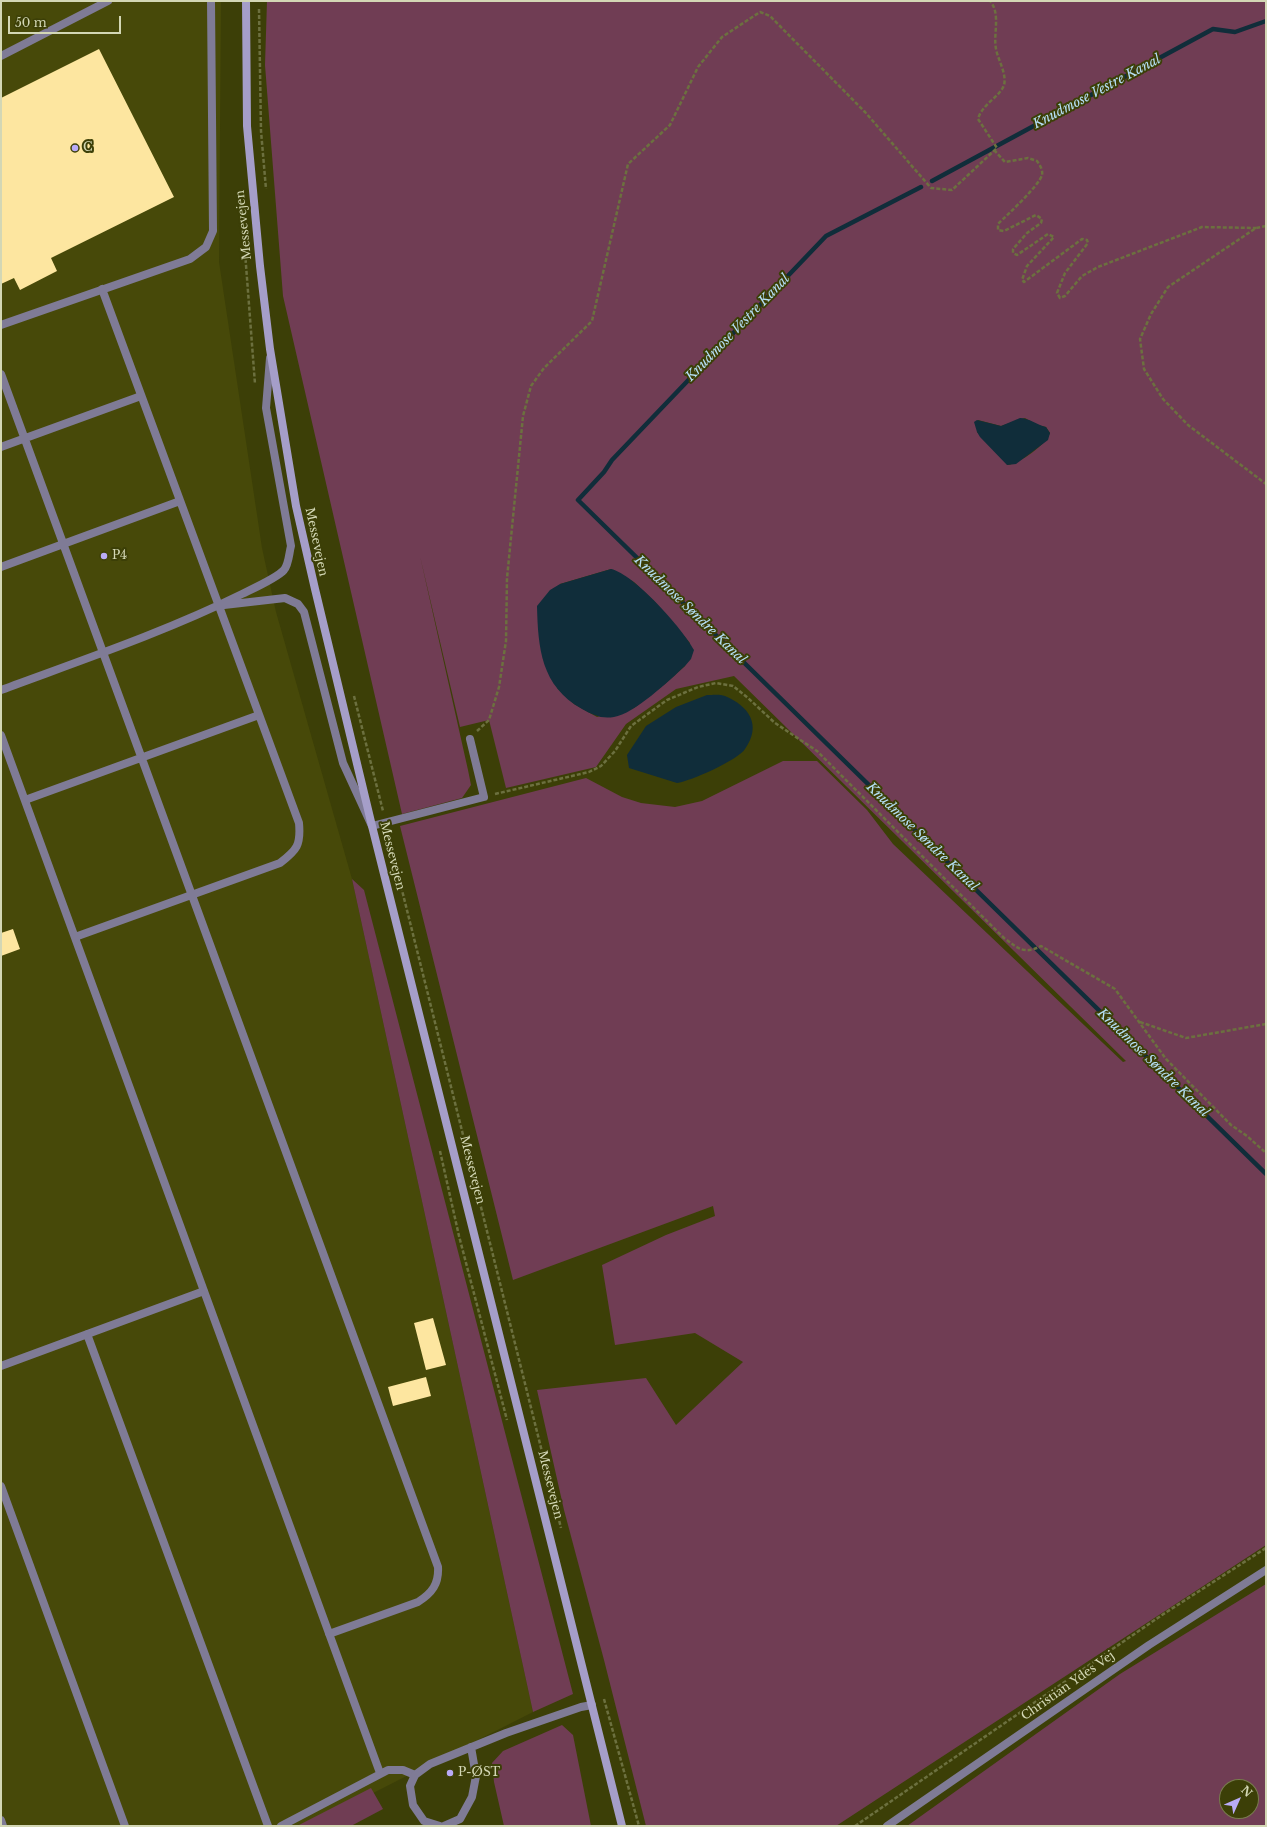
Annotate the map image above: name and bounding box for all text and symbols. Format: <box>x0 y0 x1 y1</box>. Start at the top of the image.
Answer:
scale bar <box>10 8 123 34</box>
text: 50 m <box>15 15 47 30</box>
water label: Knudmose Vestre Kanal <box>1030 52 1164 132</box>
place label: C <box>83 141 93 155</box>
marker: C <box>70 143 80 153</box>
street label: Messevejen <box>233 189 255 261</box>
water label: Knudmose Vestre Kanal <box>683 271 793 385</box>
street label: Messevejen <box>302 506 330 578</box>
place label: P4 <box>112 549 127 563</box>
marker: P4 <box>99 551 109 561</box>
water label: Knudmose Søndre Kanal <box>631 553 749 667</box>
water label: Knudmose Søndre Kanal <box>863 780 981 894</box>
street label: Messevejen <box>377 820 407 892</box>
water label: Knudmose Søndre Kanal <box>1094 1006 1212 1120</box>
street label: Messevejen <box>457 1134 487 1206</box>
street label: Messevejen <box>535 1449 565 1521</box>
street label: Christian Ydes Vej <box>1019 1648 1117 1724</box>
place label: P-ØST <box>458 1766 500 1780</box>
marker: P-ØST <box>445 1768 455 1778</box>
north arrow <box>1219 1779 1259 1819</box>
text: N <box>1238 1783 1255 1800</box>

